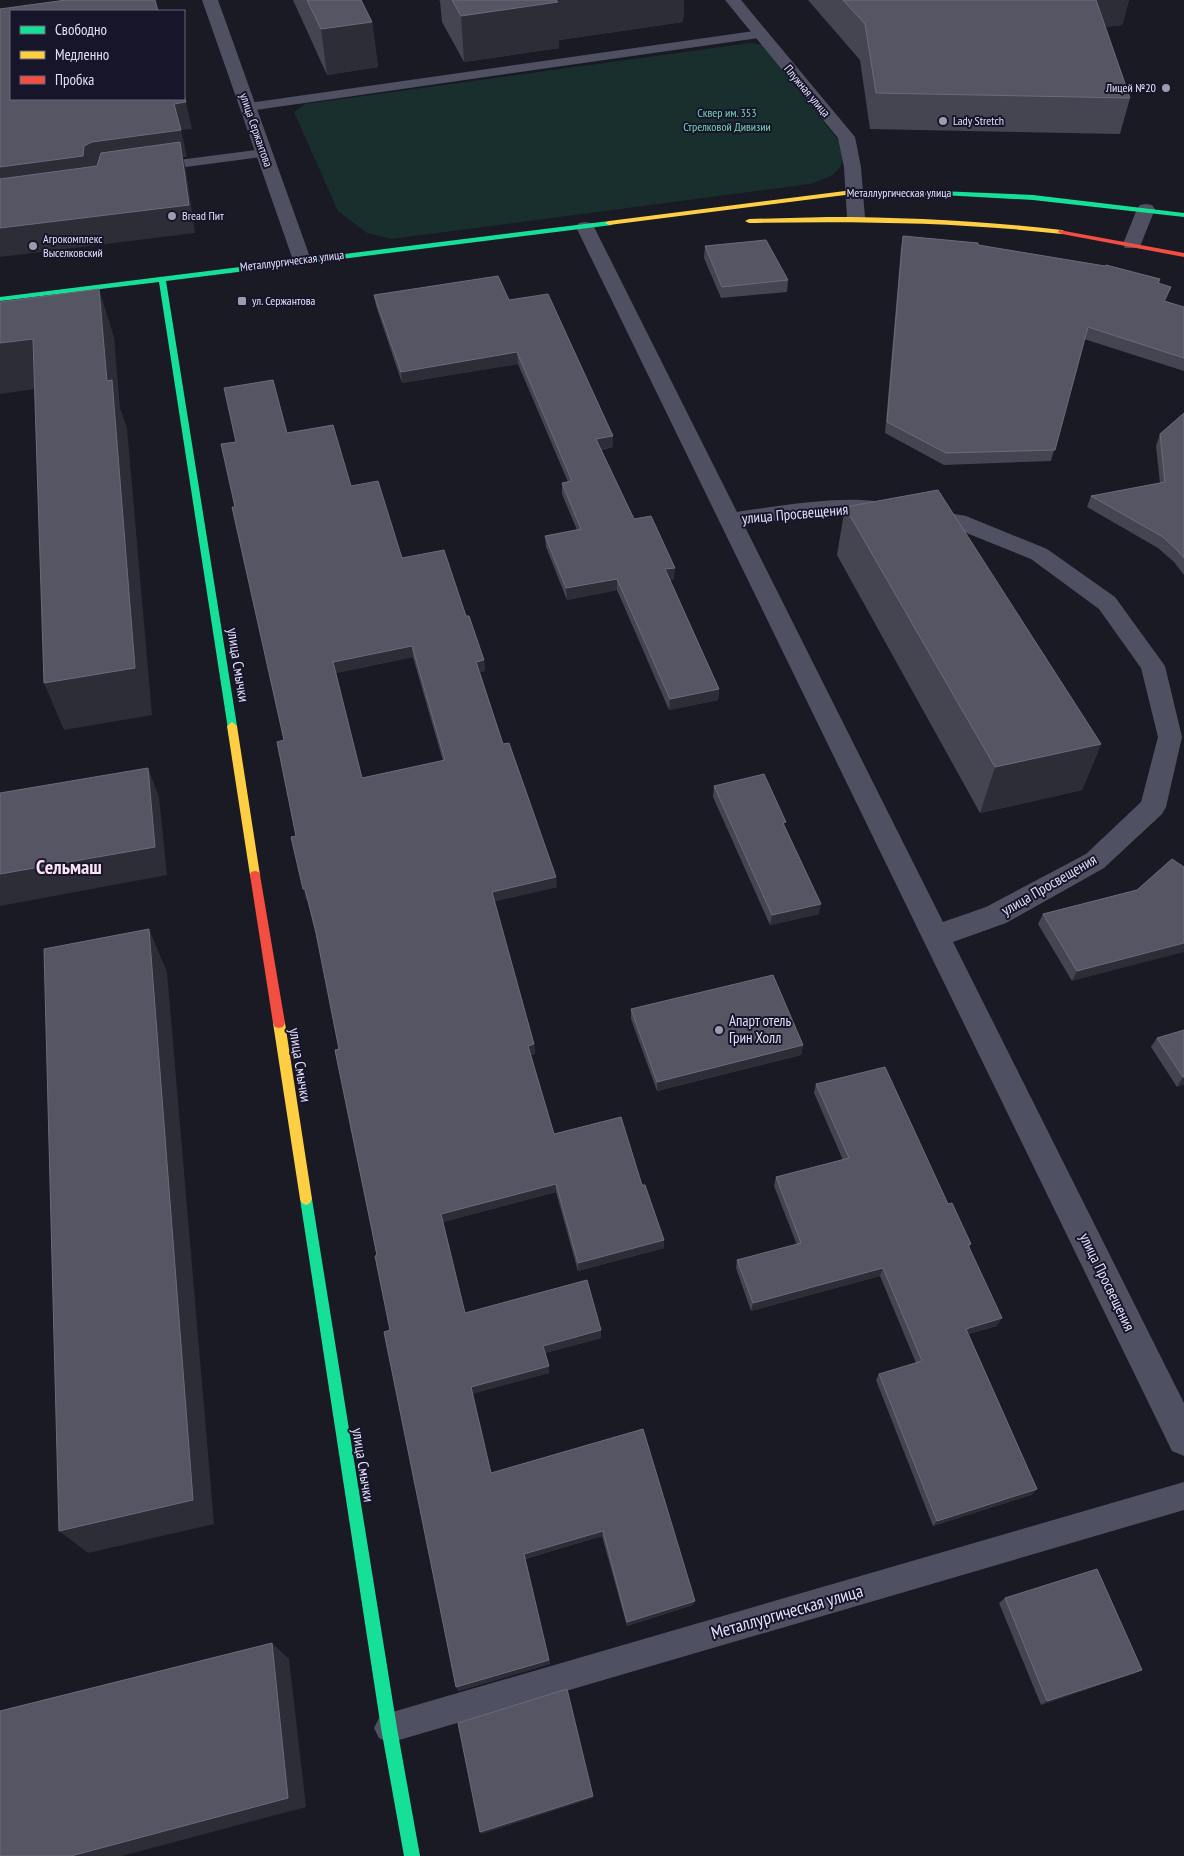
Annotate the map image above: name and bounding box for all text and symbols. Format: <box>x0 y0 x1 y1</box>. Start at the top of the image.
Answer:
legend <box>10 10 185 100</box>
text: Свободно <box>55 20 107 39</box>
text: Медленно <box>55 45 109 64</box>
street label: Плужная улица <box>781 61 834 120</box>
text: Пробка <box>55 70 94 89</box>
place label: Лицей №20 <box>1105 80 1156 95</box>
marker: Лицей №20 <box>1160 82 1172 94</box>
street label: улица Сержантова <box>237 91 276 169</box>
park label: Сквер им. 353 Стрелковой Дивизии <box>683 105 771 134</box>
place label: Lady Stretch <box>953 113 1004 128</box>
marker: Lady Stretch <box>937 115 949 127</box>
street label: Металлургическая улица <box>847 185 952 200</box>
place label: Bread Пит <box>182 208 224 223</box>
marker: Bread Пит <box>166 210 178 222</box>
place label: Агрокомплекс Выселковский <box>43 231 103 260</box>
marker: Агрокомплекс Выселковский <box>27 240 39 252</box>
street label: Металлургическая улица <box>239 247 345 274</box>
place label: ул. Сержантова <box>252 293 316 308</box>
marker: ул. Сержантова <box>236 295 248 307</box>
street label: улица Просвещения <box>741 499 849 528</box>
street label: улица Смычки <box>223 626 254 703</box>
street label: улица Просвещения <box>998 850 1100 919</box>
district label: Сельмаш <box>36 854 102 880</box>
place label: Апарт отель Грин Холл <box>729 1011 791 1047</box>
marker: Апарт отель Грин Холл <box>713 1024 725 1036</box>
street label: улица Смычки <box>285 1026 316 1103</box>
street label: улица Просвещения <box>1076 1230 1139 1334</box>
street label: улица Смычки <box>348 1426 379 1503</box>
street label: Металлургическая улица <box>708 1579 865 1644</box>

